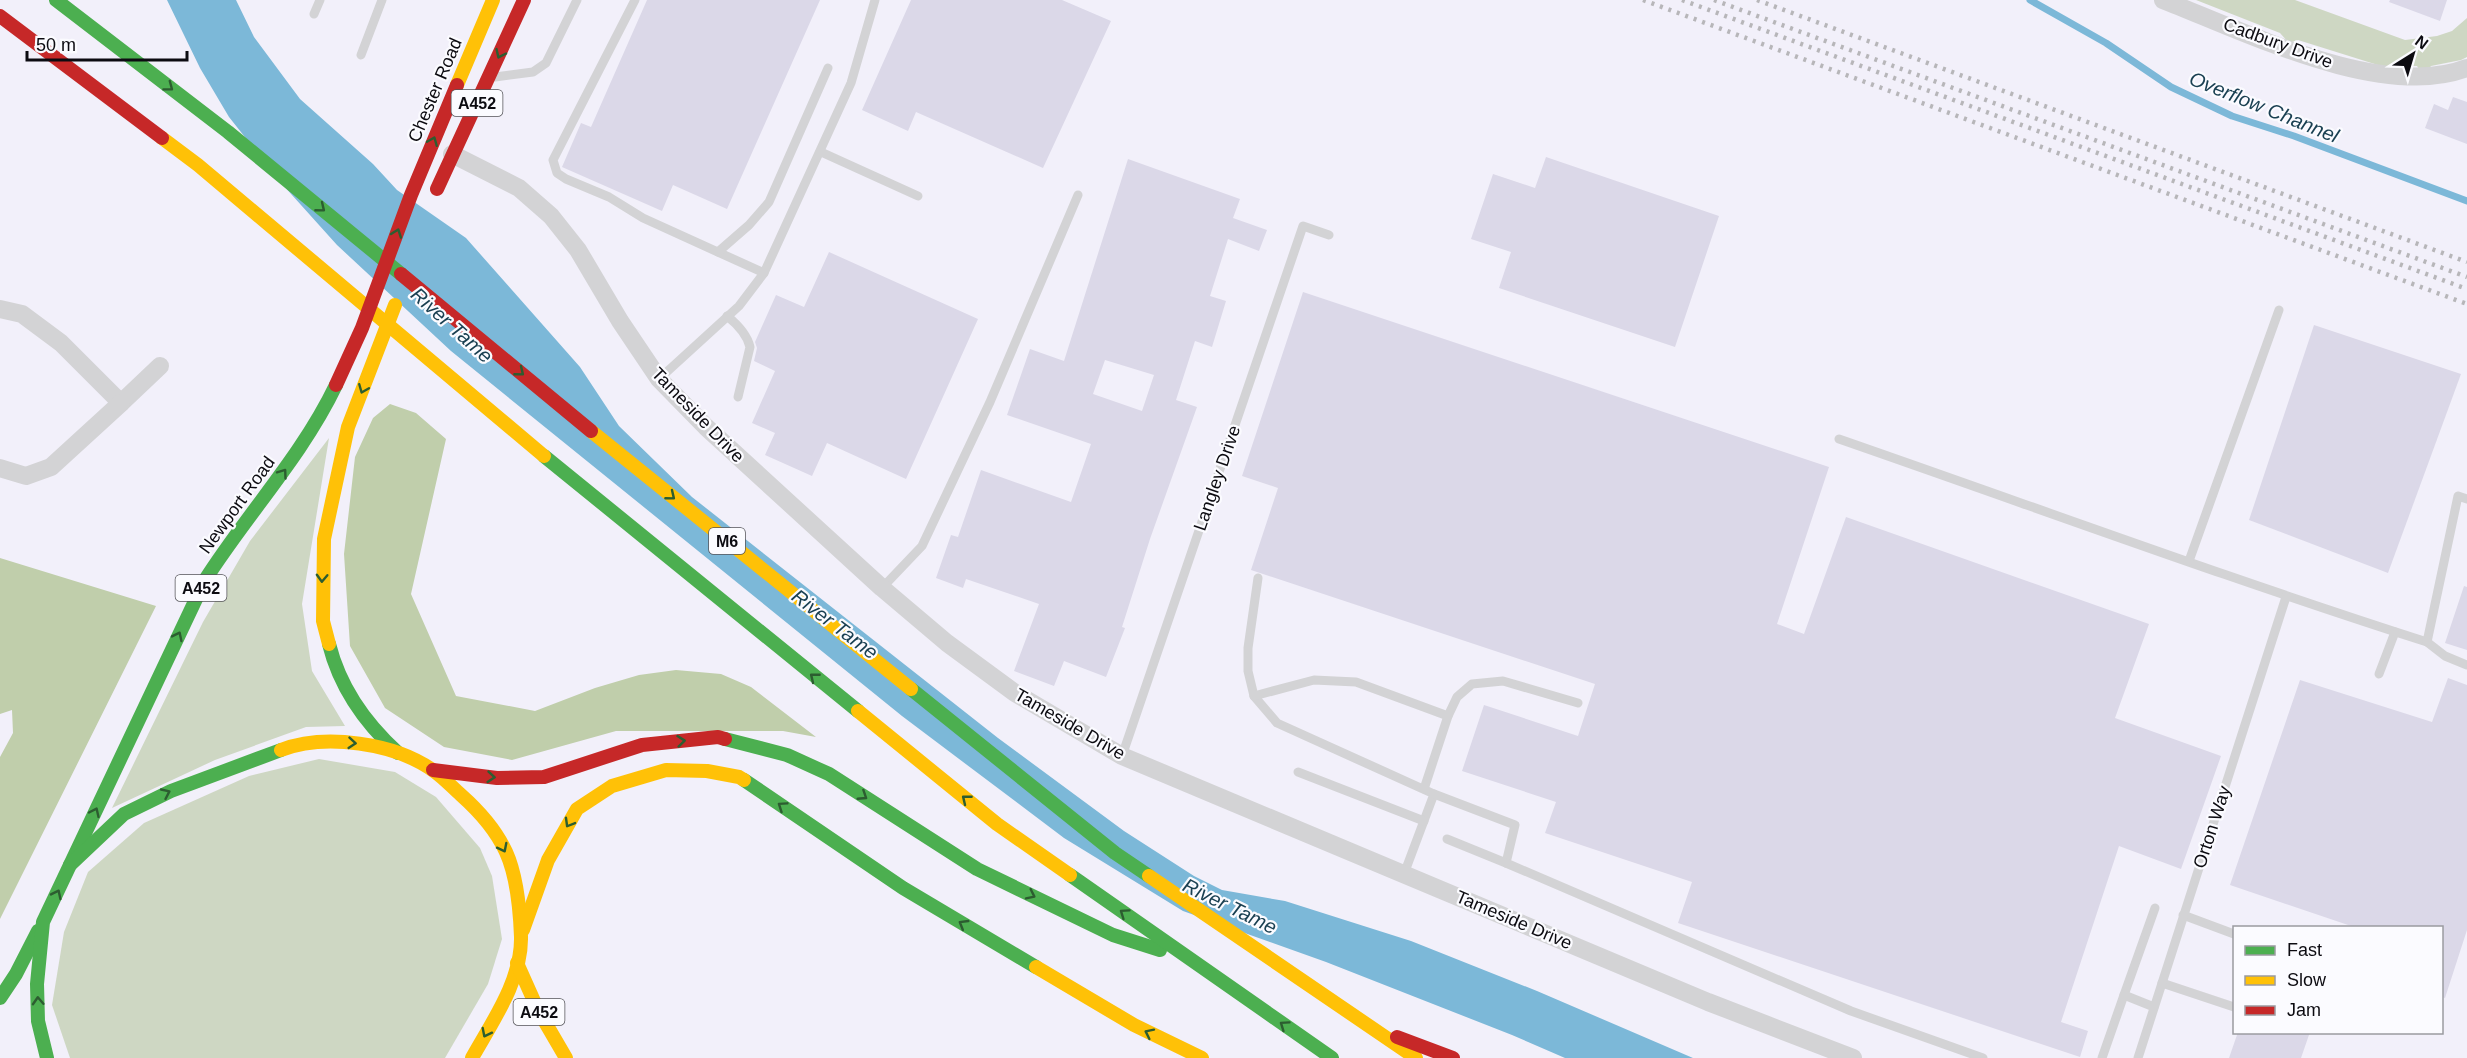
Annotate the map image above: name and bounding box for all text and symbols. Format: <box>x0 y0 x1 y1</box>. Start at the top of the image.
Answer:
street label: Cadbury Drive <box>2221 14 2335 72</box>
scale bar <box>27 24 188 62</box>
north arrow <box>2383 24 2443 84</box>
text: N <box>2412 32 2431 53</box>
text: 50 m <box>36 35 76 55</box>
street label: Chester Road <box>404 35 466 145</box>
one-way arrow <box>496 47 508 58</box>
water label: Overflow Channel <box>2186 67 2342 147</box>
one-way arrow <box>162 79 173 90</box>
road number: A452 <box>452 90 502 116</box>
one-way arrow <box>426 136 438 147</box>
one-way arrow <box>314 201 325 212</box>
one-way arrow <box>389 228 402 239</box>
water label: River Tame <box>407 283 497 367</box>
street label: Tameside Drive <box>648 363 748 467</box>
one-way arrow <box>513 365 524 376</box>
one-way arrow <box>358 382 370 393</box>
street label: Langley Drive <box>1190 423 1244 533</box>
street label: Newport Road <box>195 453 279 557</box>
one-way arrow <box>276 468 287 479</box>
one-way arrow <box>664 489 675 500</box>
road number: M6 <box>709 528 745 554</box>
one-way arrow <box>316 574 329 583</box>
road number: A452 <box>176 575 226 601</box>
water label: River Tame <box>788 585 882 663</box>
one-way arrow <box>170 631 182 642</box>
one-way arrow <box>810 673 821 684</box>
street label: Tameside Drive <box>1011 684 1129 764</box>
one-way arrow <box>676 735 685 748</box>
one-way arrow <box>348 736 357 749</box>
one-way arrow <box>486 770 496 783</box>
street label: Orton Way <box>2189 783 2235 871</box>
one-way arrow <box>857 788 867 800</box>
one-way arrow <box>160 789 171 801</box>
one-way arrow <box>962 796 973 807</box>
one-way arrow <box>778 802 789 813</box>
one-way arrow <box>88 808 100 819</box>
one-way arrow <box>565 817 576 827</box>
one-way arrow <box>495 841 507 852</box>
water label: River Tame <box>1180 874 1280 938</box>
one-way arrow <box>1024 887 1035 899</box>
street label: Tameside Drive <box>1453 887 1575 953</box>
one-way arrow <box>49 889 61 900</box>
one-way arrow <box>1120 909 1131 920</box>
one-way arrow <box>959 920 969 931</box>
legend <box>2233 926 2443 1034</box>
text: Fast <box>2287 940 2322 960</box>
text: Slow <box>2287 970 2327 990</box>
one-way arrow <box>31 996 44 1005</box>
road number: A452 <box>514 999 564 1025</box>
text: Jam <box>2287 1000 2321 1020</box>
one-way arrow <box>1280 1021 1291 1032</box>
one-way arrow <box>482 1027 494 1038</box>
one-way arrow <box>1145 1028 1156 1040</box>

